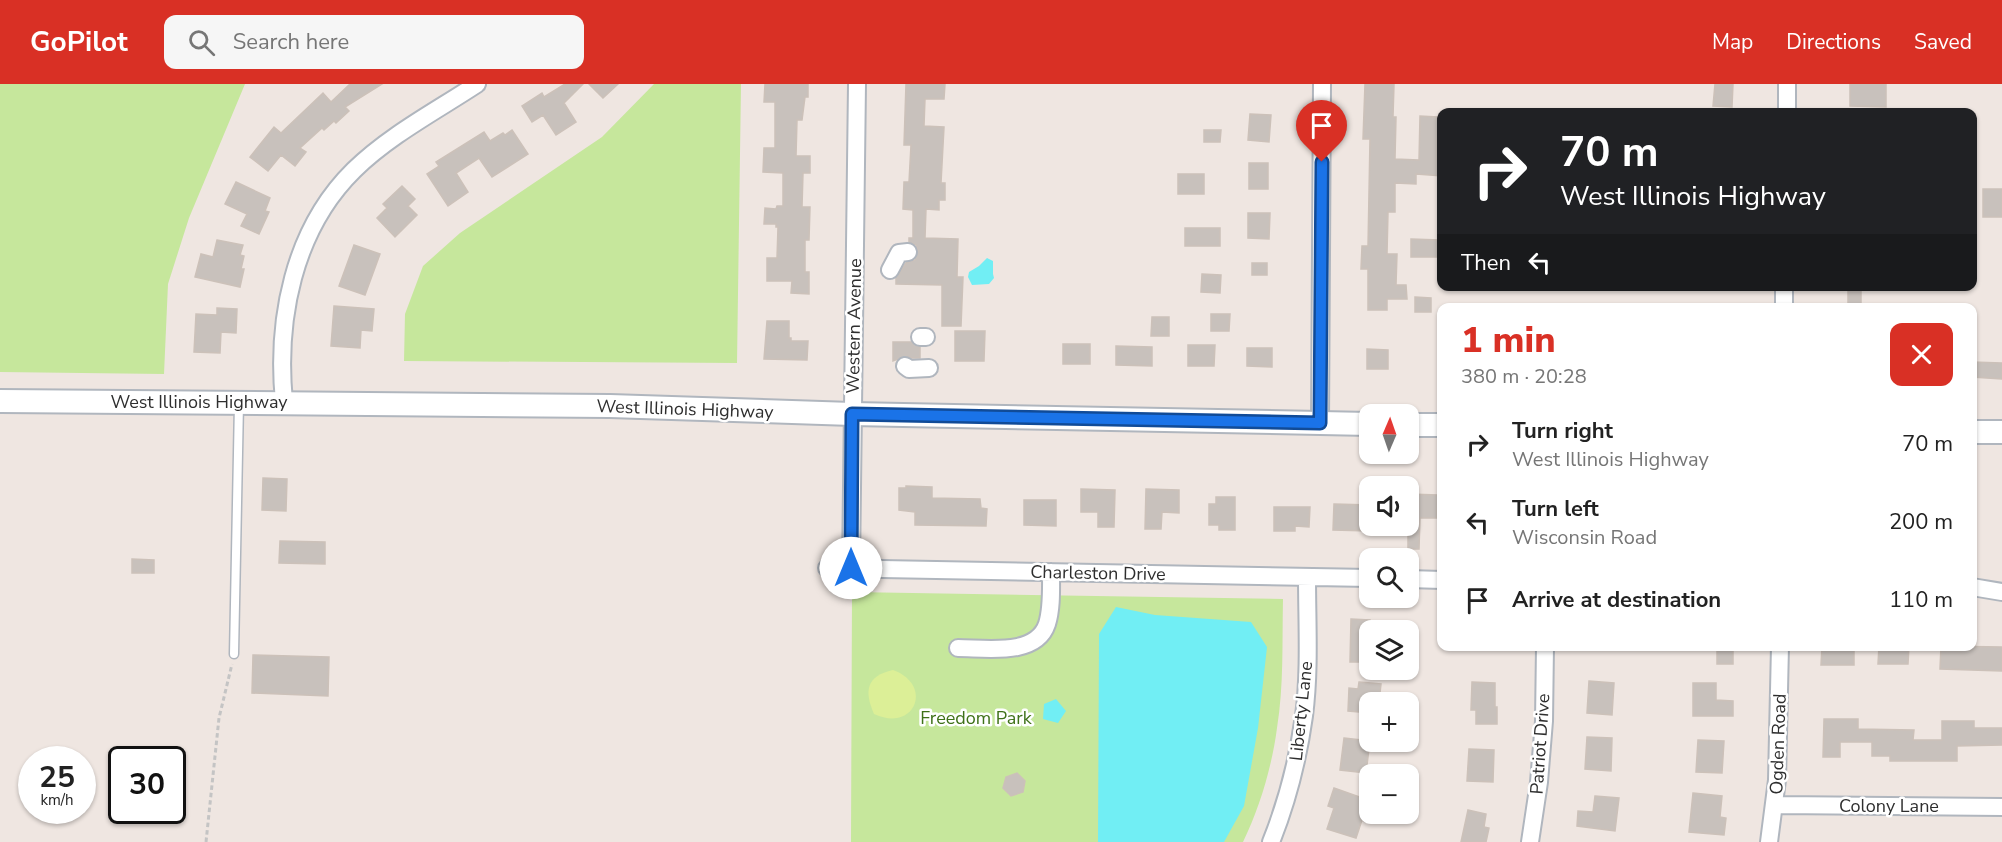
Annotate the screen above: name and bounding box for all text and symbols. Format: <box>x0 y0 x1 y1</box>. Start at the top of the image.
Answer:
search box <box>164 15 584 69</box>
text: GoPilot <box>30 23 128 61</box>
icon: search <box>185 26 218 59</box>
text: Search here <box>233 27 349 57</box>
text: Map <box>1712 28 1753 56</box>
text: Directions <box>1786 28 1881 56</box>
text: Saved <box>1914 28 1972 56</box>
pin <box>1296 100 1347 162</box>
icon: arrive <box>1305 109 1338 142</box>
text: 70 m <box>1560 124 1659 181</box>
icon: right <box>1461 132 1539 210</box>
text: West Illinois Highway <box>1560 178 1826 215</box>
icon: left <box>1523 246 1556 279</box>
text: Then <box>1461 248 1511 278</box>
street label: Western Avenue <box>841 258 867 394</box>
text: 1 min <box>1461 316 1556 365</box>
button: close <box>1890 323 1953 386</box>
text: 380 m · 20:28 <box>1461 363 1587 390</box>
street label: West Illinois Highway <box>110 390 288 414</box>
street label: West Illinois Highway <box>596 394 775 424</box>
north arrow <box>1359 404 1419 464</box>
map controls <box>1359 404 1419 824</box>
text: Turn right <box>1512 416 1613 446</box>
icon: right <box>1461 428 1494 461</box>
text: 70 m <box>1902 429 1953 459</box>
text: West Illinois Highway <box>1512 446 1709 473</box>
button: sound <box>1359 476 1419 536</box>
text: Turn left <box>1512 494 1599 524</box>
icon: left <box>1461 506 1494 539</box>
text: 200 m <box>1889 507 1953 537</box>
text: Wisconsin Road <box>1512 524 1657 551</box>
position arrow <box>819 536 883 600</box>
button: search <box>1359 548 1419 608</box>
street label: Charleston Drive <box>1030 560 1166 586</box>
icon: arrive <box>1461 584 1494 617</box>
text: Arrive at destination <box>1512 585 1721 615</box>
text: 110 m <box>1889 585 1953 615</box>
button: layers <box>1359 620 1419 680</box>
street label: Liberty Lane <box>1284 660 1318 762</box>
button: + <box>1359 692 1419 752</box>
street label: Patriot Drive <box>1525 693 1555 795</box>
street label: Ogden Road <box>1764 693 1792 795</box>
park label: Freedom Park <box>920 706 1033 730</box>
speed limit sign: 30 <box>108 746 186 824</box>
text: 25 <box>39 757 75 798</box>
button: − <box>1359 764 1419 824</box>
text: km/h <box>40 790 74 810</box>
street label: Colony Lane <box>1839 794 1939 818</box>

